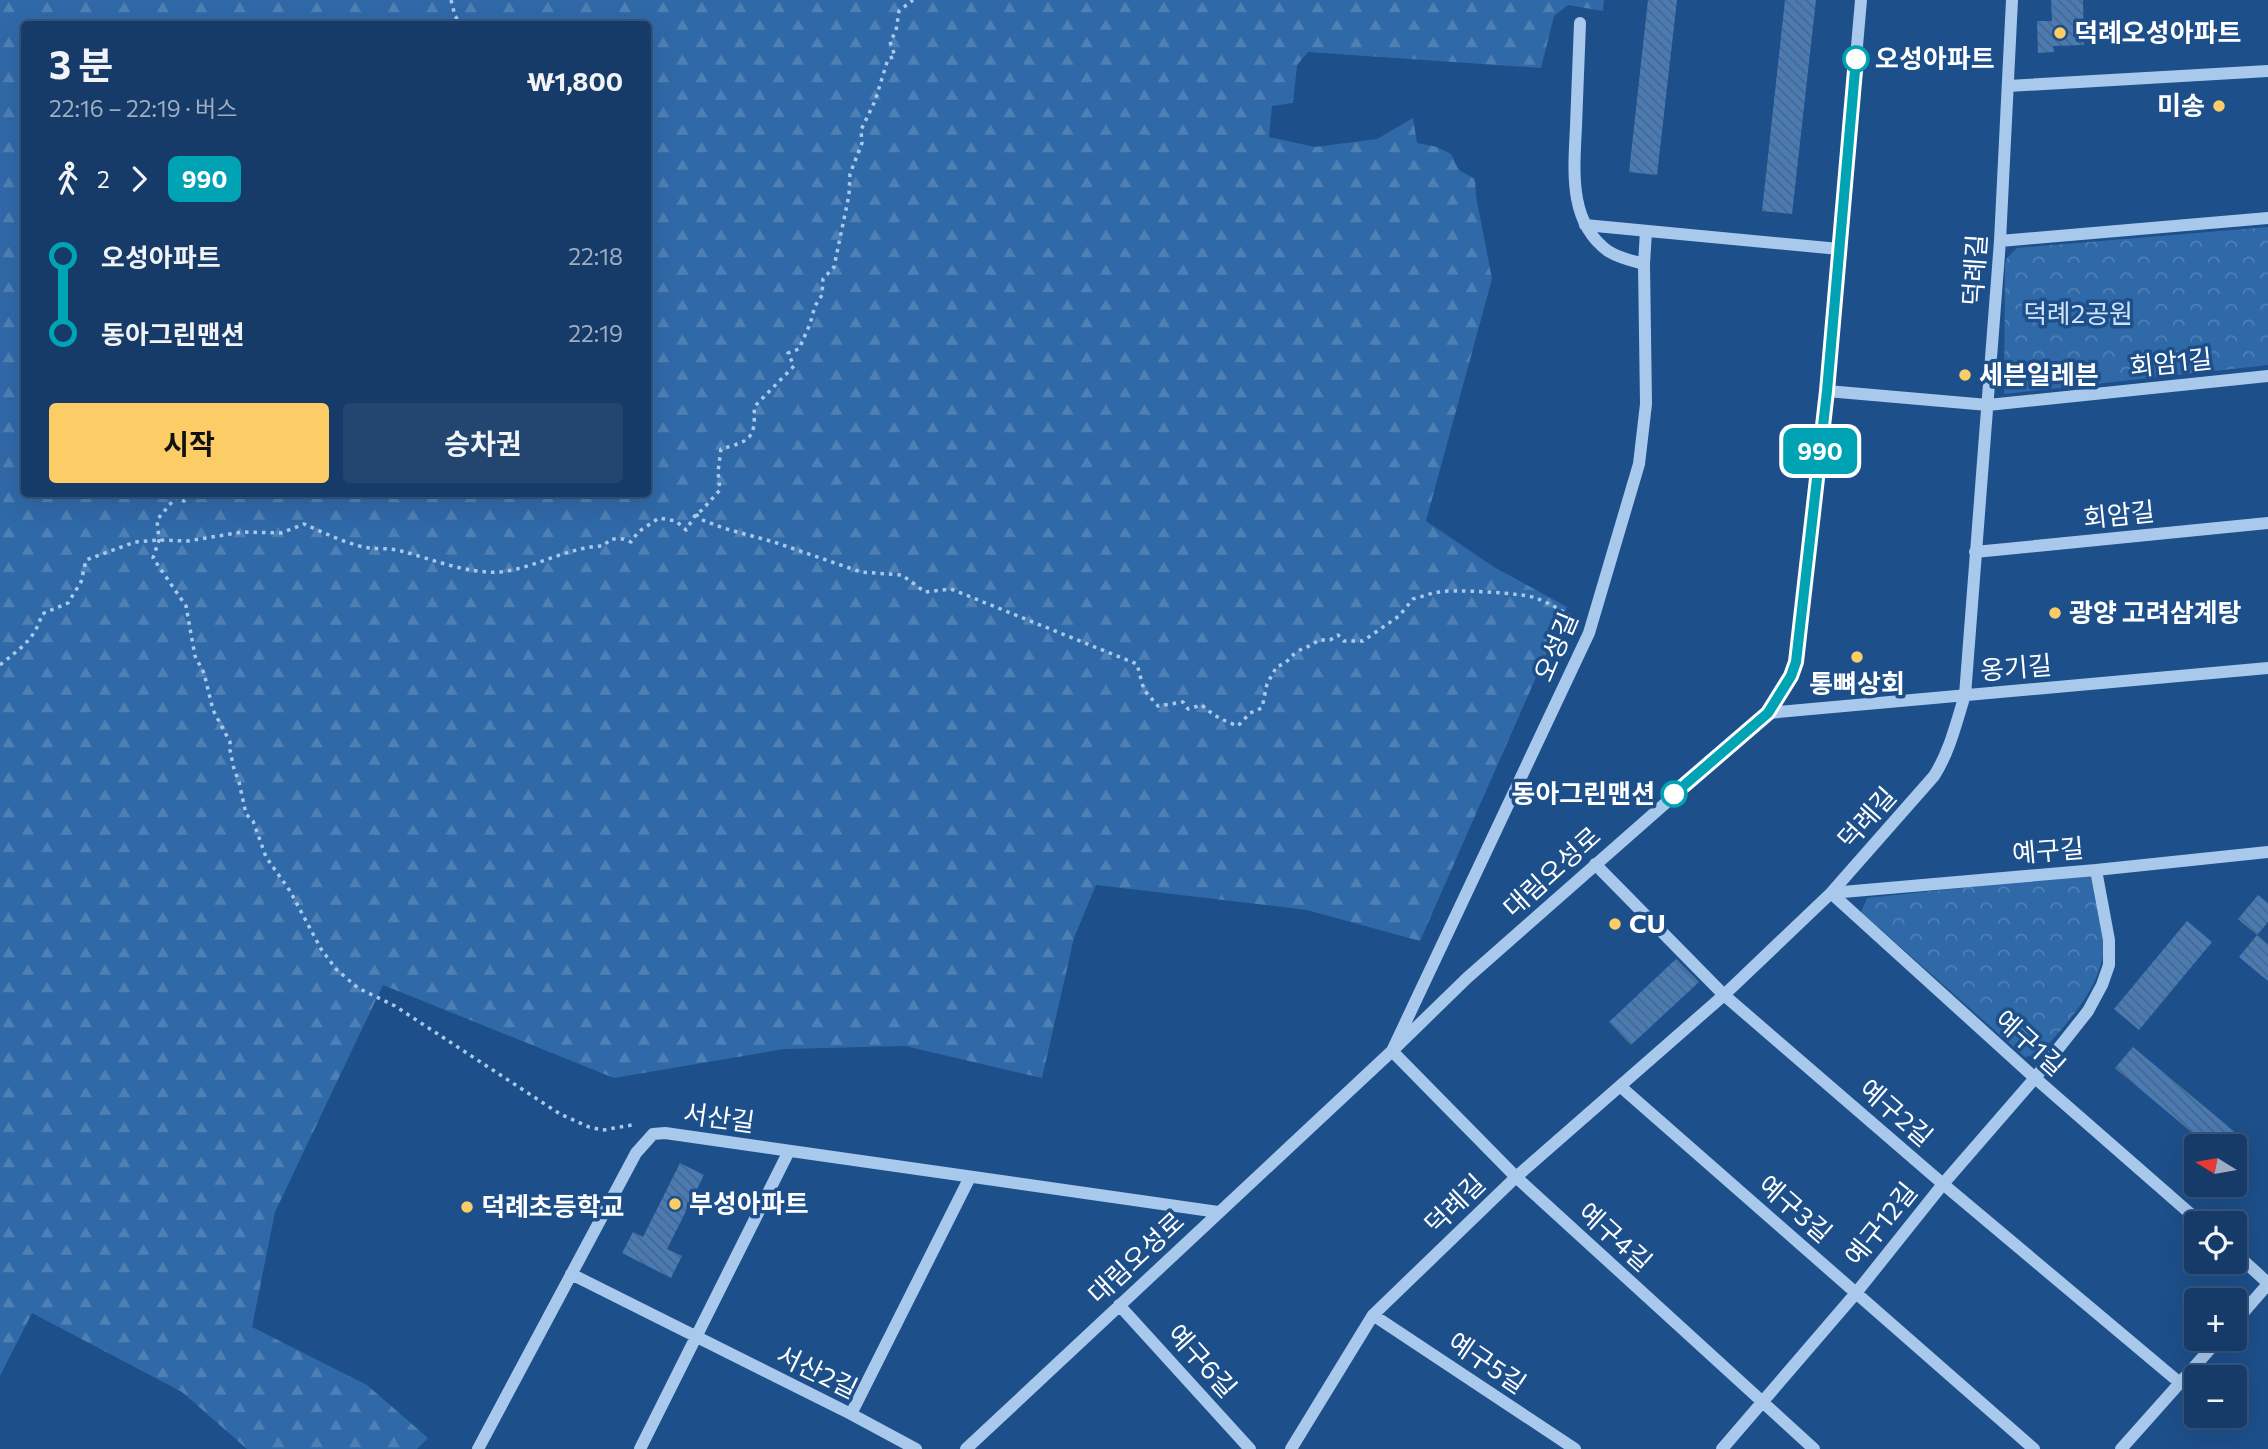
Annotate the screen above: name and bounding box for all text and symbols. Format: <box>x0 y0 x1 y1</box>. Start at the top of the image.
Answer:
place label: 덕례오성아파트 <box>2074 16 2241 47</box>
marker: 덕례오성아파트 <box>2052 25 2068 41</box>
text: 3 분 <box>49 40 113 87</box>
place label: 오성아파트 <box>1875 42 1995 73</box>
marker: 오성아파트 <box>1843 46 1869 72</box>
text: ₩1,800 <box>526 65 623 96</box>
place label: 미송 <box>2157 89 2205 120</box>
text: 22:16 – 22:19 · 버스 <box>49 94 237 122</box>
marker: 미송 <box>2211 98 2227 114</box>
icon: walk <box>49 160 87 198</box>
icon: forward <box>120 160 158 198</box>
text: 990 <box>182 164 227 193</box>
text: 2 <box>97 165 110 193</box>
street label: 덕례길 <box>1956 233 1991 307</box>
text: 오성아파트 <box>101 241 221 272</box>
text: 22:18 <box>568 242 623 270</box>
park label: 덕례2공원 <box>2023 297 2133 328</box>
text: 동아그린맨션 <box>101 318 245 349</box>
text: 22:19 <box>568 319 623 347</box>
street label: 회암1길 <box>2128 342 2214 381</box>
place label: 세븐일레븐 <box>1979 358 2099 389</box>
marker: 세븐일레븐 <box>1957 367 1973 383</box>
button: 시작 <box>49 403 329 483</box>
button: 승차권 <box>343 403 623 483</box>
line badge: 990 <box>1780 428 1860 474</box>
text: 990 <box>1797 436 1843 465</box>
street label: 회암길 <box>2082 494 2156 533</box>
place label: 광양 고려삼계탕 <box>2069 596 2241 627</box>
marker: 광양 고려삼계탕 <box>2047 605 2063 621</box>
street label: 오성길 <box>1526 607 1583 686</box>
street label: 옹기길 <box>1979 648 2053 685</box>
marker: 통뼈상회 <box>1849 649 1865 665</box>
place label: 통뼈상회 <box>1809 667 1905 698</box>
place label: 동아그린맨션 <box>1511 777 1655 808</box>
street label: 덕례길 <box>1830 780 1901 854</box>
marker: 동아그린맨션 <box>1661 781 1687 807</box>
street label: 대림오성로 <box>1496 819 1606 922</box>
street label: 예구길 <box>2011 831 2085 868</box>
place label: CU <box>1629 907 1666 938</box>
marker: CU <box>1607 916 1623 932</box>
street label: 예구1길 <box>1990 1003 2072 1081</box>
street label: 예구2길 <box>1854 1072 1940 1152</box>
street label: 서산길 <box>682 1096 757 1137</box>
north arrow <box>2184 1134 2247 1197</box>
map controls <box>2184 1134 2247 1428</box>
street label: 덕례길 <box>1417 1167 1491 1239</box>
street label: 예구3길 <box>1753 1168 1839 1248</box>
street label: 예구12길 <box>1837 1175 1922 1271</box>
place label: 부성아파트 <box>689 1187 809 1218</box>
place label: 덕례초등학교 <box>481 1190 625 1221</box>
street label: 예구4길 <box>1573 1195 1659 1277</box>
marker: 부성아파트 <box>667 1196 683 1212</box>
marker: 덕례초등학교 <box>459 1199 475 1215</box>
street label: 대림오성로 <box>1081 1205 1189 1309</box>
button: locate <box>2184 1211 2247 1274</box>
button: + <box>2184 1288 2247 1351</box>
street label: 예구6길 <box>1162 1317 1244 1403</box>
street label: 예구5길 <box>1443 1325 1532 1399</box>
street label: 서산2길 <box>772 1338 863 1403</box>
button: − <box>2184 1365 2247 1428</box>

